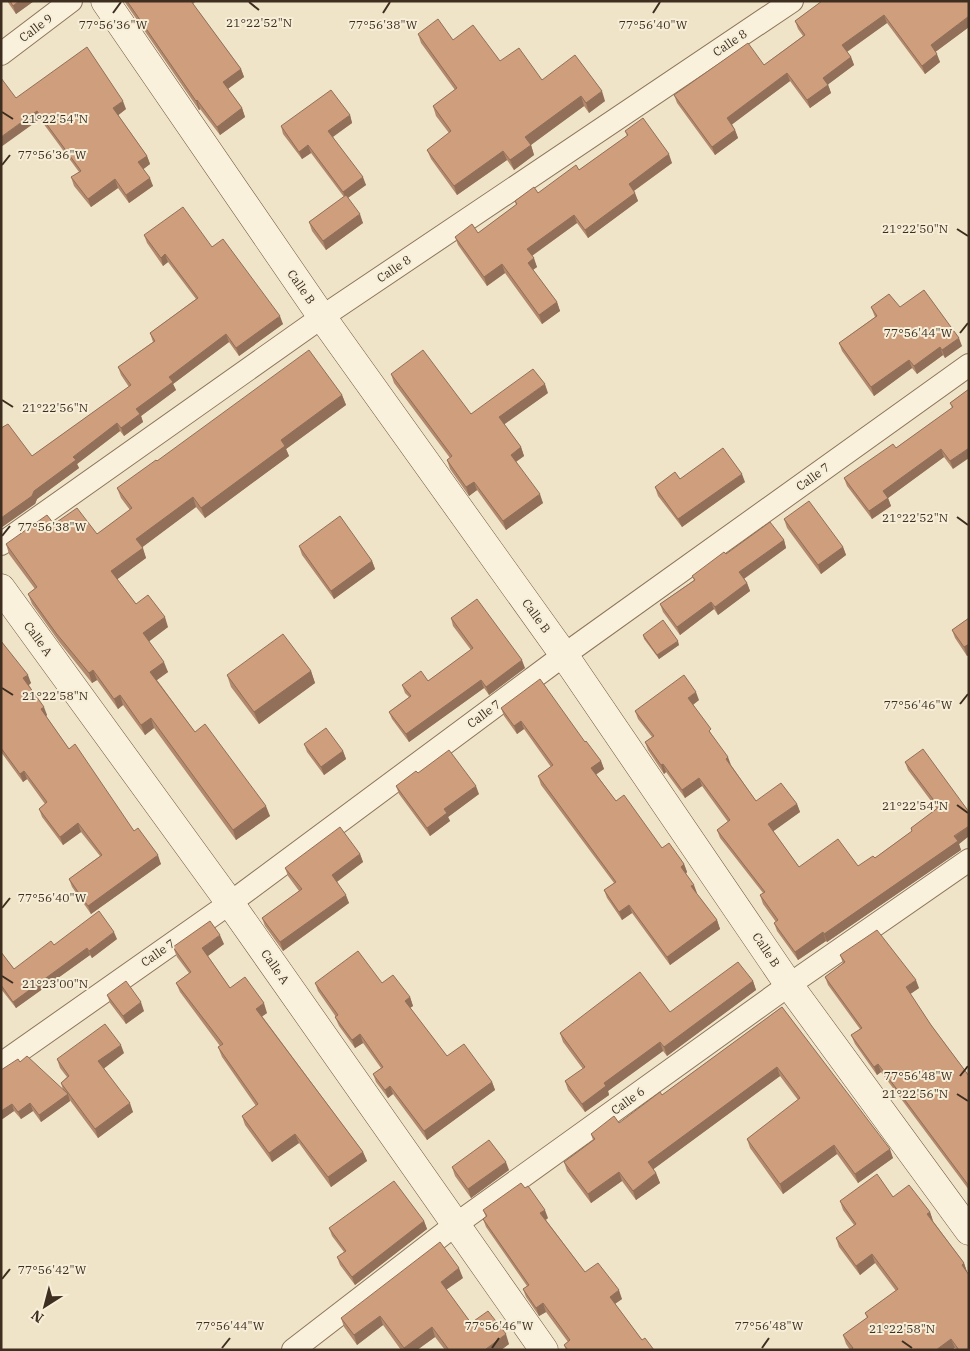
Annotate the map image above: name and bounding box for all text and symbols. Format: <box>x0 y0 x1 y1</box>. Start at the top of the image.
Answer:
street label: Calle 9 <box>16 10 55 45</box>
text: 21°22'52"N <box>226 15 292 30</box>
text: 77°56'36"W <box>79 17 148 32</box>
text: 77°56'38"W <box>349 17 418 32</box>
text: 77°56'40"W <box>619 17 688 32</box>
street label: Calle 8 <box>710 26 750 59</box>
text: 21°22'54"N <box>22 111 88 126</box>
text: 77°56'36"W <box>18 147 87 162</box>
text: 21°22'50"N <box>882 221 948 236</box>
street label: Calle 8 <box>374 252 414 285</box>
street label: Calle B <box>284 267 319 307</box>
text: 77°56'44"W <box>884 325 953 340</box>
text: 21°22'56"N <box>22 400 88 415</box>
street label: Calle 7 <box>793 459 832 494</box>
text: 21°22'52"N <box>882 510 948 525</box>
text: 77°56'38"W <box>18 519 87 534</box>
street label: Calle B <box>519 596 554 636</box>
street label: Calle A <box>21 619 56 659</box>
text: 21°22'58"N <box>22 688 88 703</box>
street label: Calle 7 <box>464 696 503 731</box>
text: 77°56'46"W <box>884 697 953 712</box>
text: 21°22'54"N <box>882 798 948 813</box>
text: 77°56'40"W <box>18 890 87 905</box>
street label: Calle B <box>749 929 783 970</box>
street label: Calle 7 <box>138 936 178 970</box>
street label: Calle A <box>258 946 293 988</box>
text: 21°23'00"N <box>22 976 88 991</box>
text: 77°56'48"W <box>884 1068 953 1083</box>
street label: Calle 6 <box>608 1083 647 1118</box>
text: 21°22'56"N <box>882 1086 948 1101</box>
text: 77°56'42"W <box>18 1262 87 1277</box>
north arrow <box>20 1281 70 1331</box>
text: N <box>28 1306 47 1327</box>
text: 77°56'44"W <box>196 1318 265 1333</box>
text: 77°56'46"W <box>465 1318 534 1333</box>
text: 77°56'48"W <box>735 1318 804 1333</box>
text: 21°22'58"N <box>869 1321 935 1336</box>

